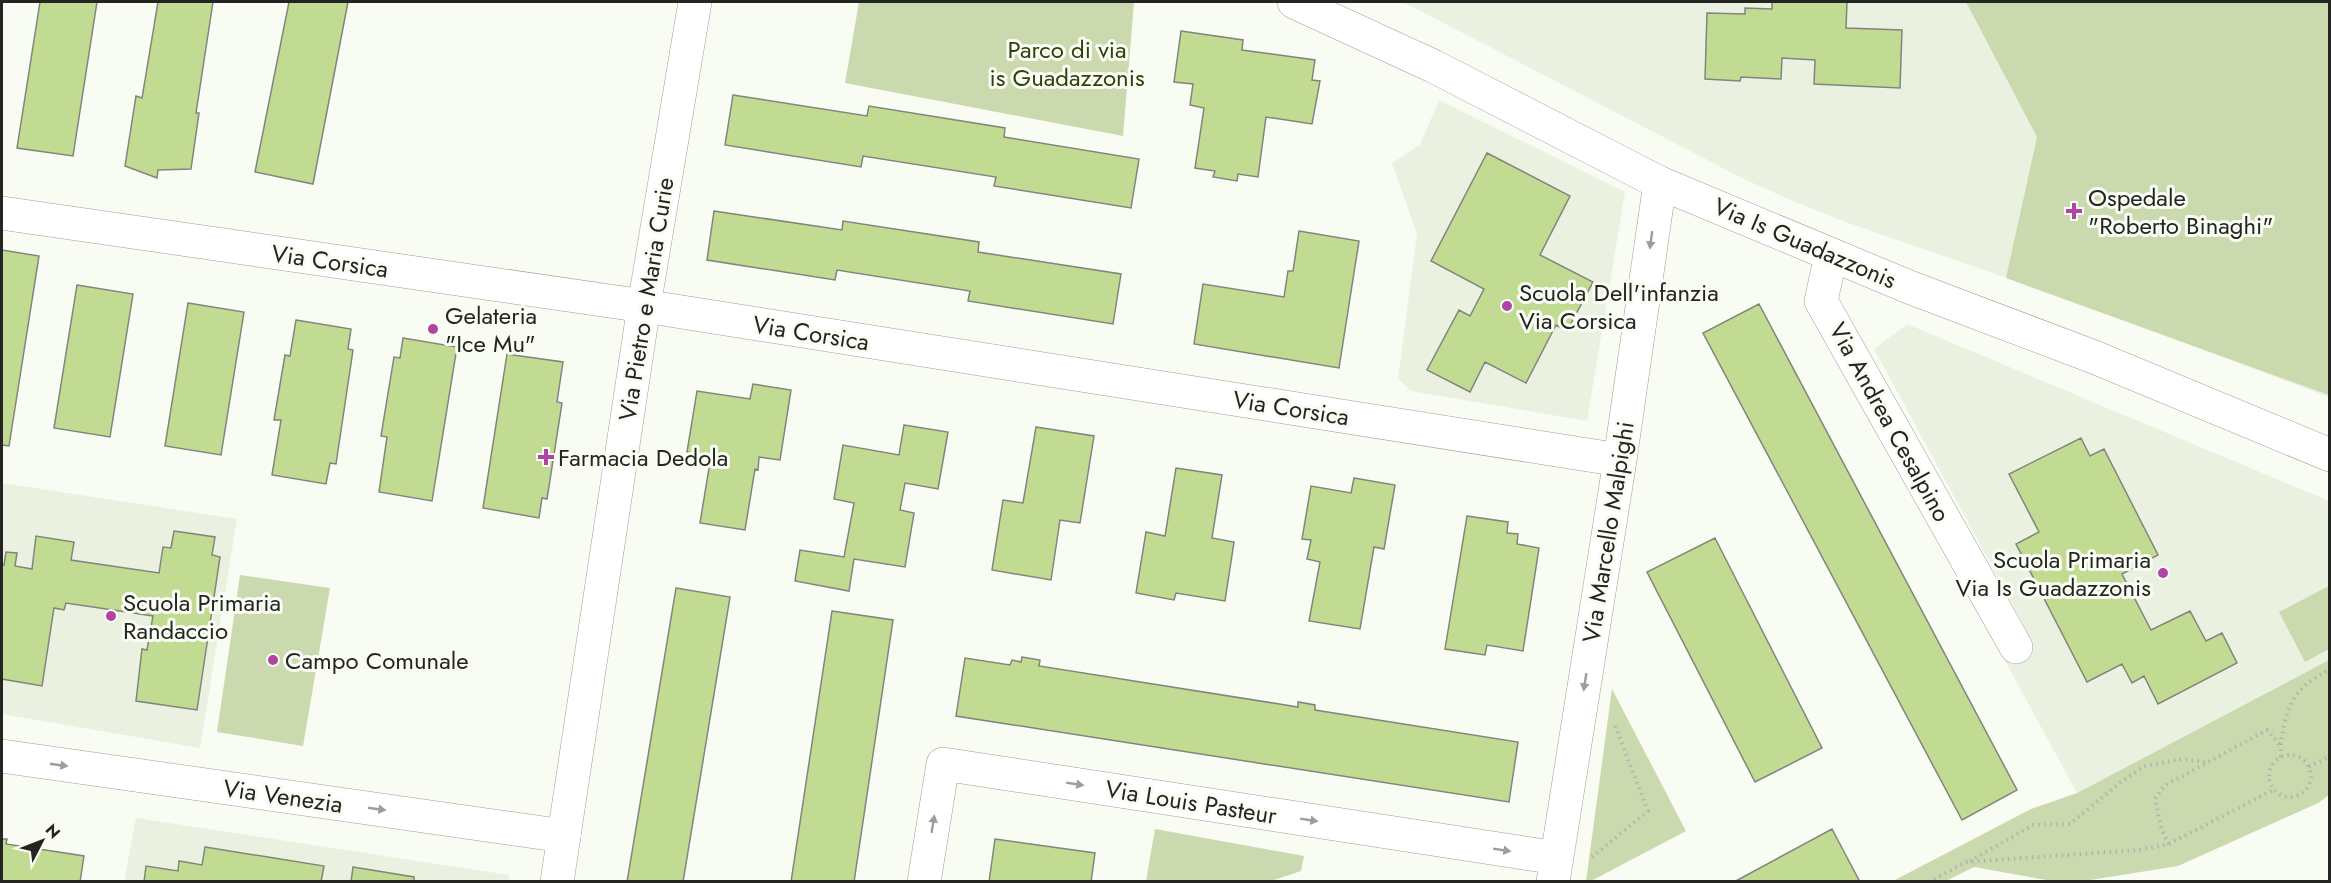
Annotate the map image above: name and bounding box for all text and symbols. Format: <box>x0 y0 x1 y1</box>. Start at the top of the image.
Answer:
park label: Parco di via is Guadazzonis <box>989 32 1145 95</box>
street label: Via Pietro e Maria Curie <box>609 175 683 423</box>
place label: Ospedale "Roberto Binaghi" <box>2088 180 2274 243</box>
street label: Via Is Guadazzonis <box>1708 189 1902 297</box>
marker: Ospedale "Roberto Binaghi" <box>2065 202 2083 220</box>
one-way arrow <box>1647 231 1656 250</box>
street label: Via Corsica <box>269 235 391 287</box>
place label: Scuola Dell'infanzia Via Corsica <box>1519 275 1719 338</box>
place label: Gelateria "Ice Mu" <box>445 298 537 361</box>
marker: Scuola Dell'infanzia Via Corsica <box>1500 299 1514 313</box>
street label: Via Corsica <box>750 307 872 359</box>
street label: Via Andrea Cesalpino <box>1821 316 1959 528</box>
marker: Gelateria "Ice Mu" <box>426 322 440 336</box>
street label: Via Corsica <box>1230 382 1352 434</box>
street label: Via Marcello Malpighi <box>1573 419 1643 645</box>
place label: Farmacia Dedola <box>558 440 728 475</box>
marker: Farmacia Dedola <box>539 450 553 464</box>
place label: Scuola Primaria Via Is Guadazzonis <box>1955 542 2151 605</box>
marker: Scuola Primaria Via Is Guadazzonis <box>2156 566 2170 580</box>
place label: Scuola Primaria Randaccio <box>123 585 281 648</box>
marker: Scuola Primaria Randaccio <box>104 609 118 623</box>
place label: Campo Comunale <box>285 643 469 678</box>
marker: Campo Comunale <box>266 653 280 667</box>
one-way arrow <box>1580 673 1589 692</box>
one-way arrow <box>50 760 69 769</box>
street label: Via Venezia <box>221 770 345 822</box>
street label: Via Louis Pasteur <box>1103 771 1280 833</box>
one-way arrow <box>1066 780 1085 789</box>
one-way arrow <box>368 805 387 814</box>
north arrow <box>12 811 72 871</box>
one-way arrow <box>929 814 938 833</box>
one-way arrow <box>1300 816 1319 825</box>
text: N <box>40 819 66 844</box>
one-way arrow <box>1493 846 1512 855</box>

